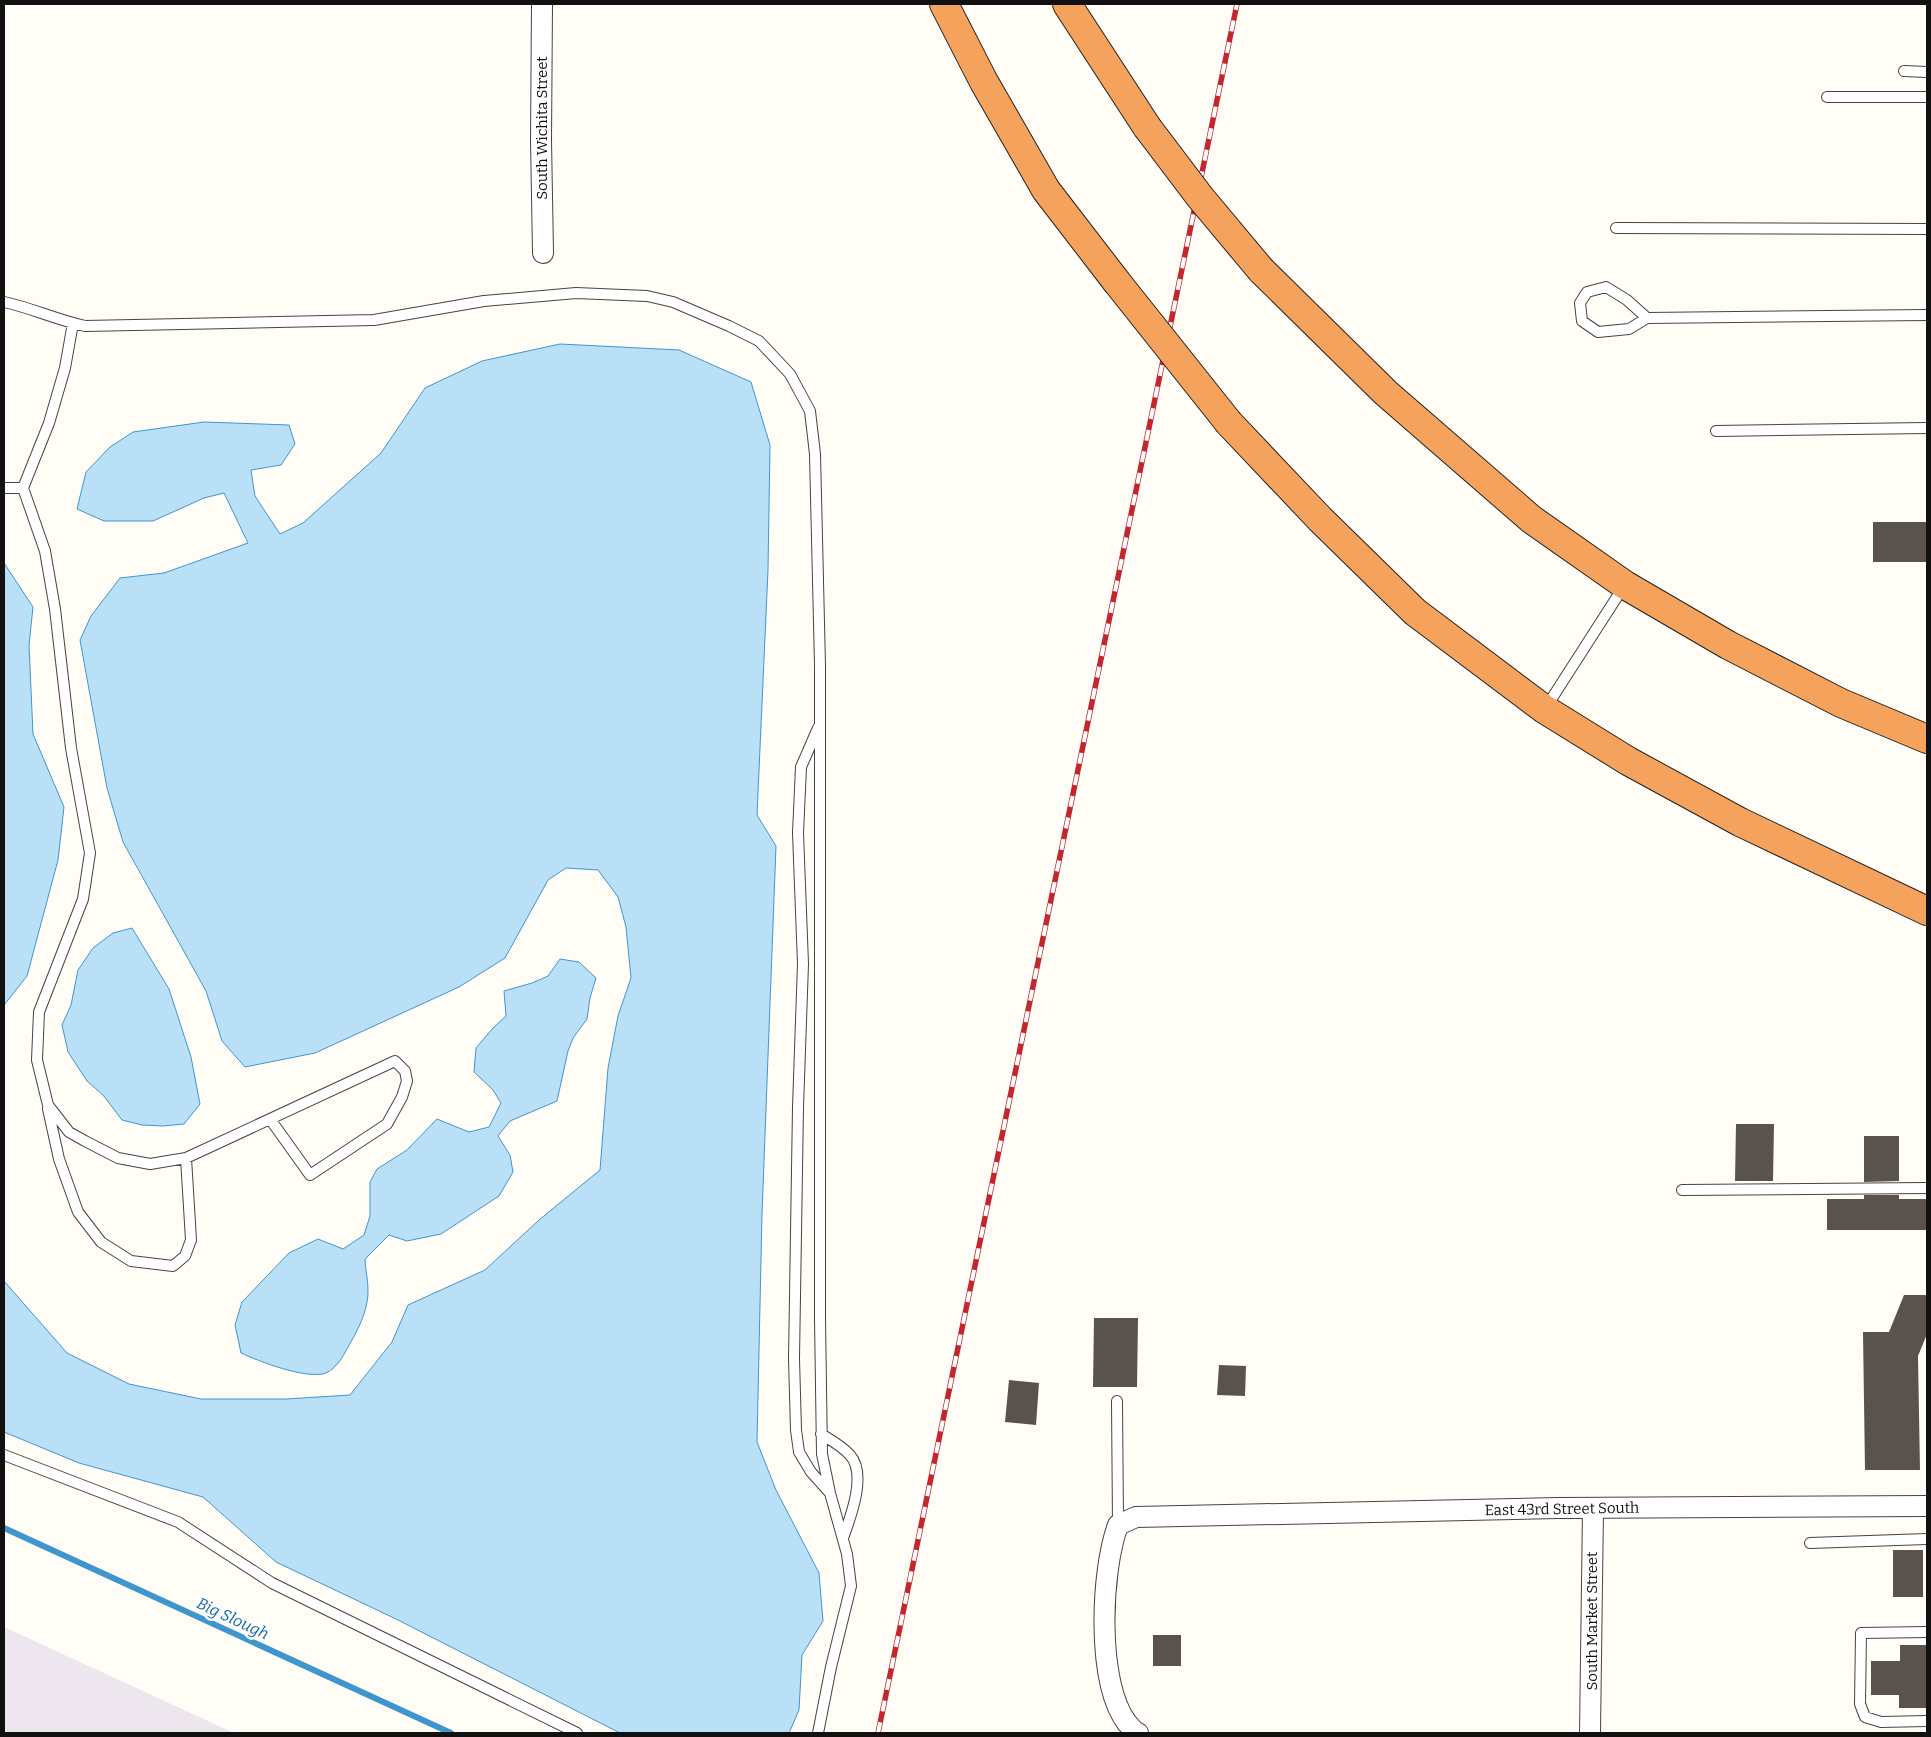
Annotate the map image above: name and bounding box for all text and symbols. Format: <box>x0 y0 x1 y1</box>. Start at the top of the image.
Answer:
street label: South Wichita Street <box>533 56 551 200</box>
street label: East 43rd Street South <box>1484 1499 1640 1519</box>
street label: South Market Street <box>1583 1551 1601 1690</box>
water label: Big Slough <box>194 1593 272 1643</box>

